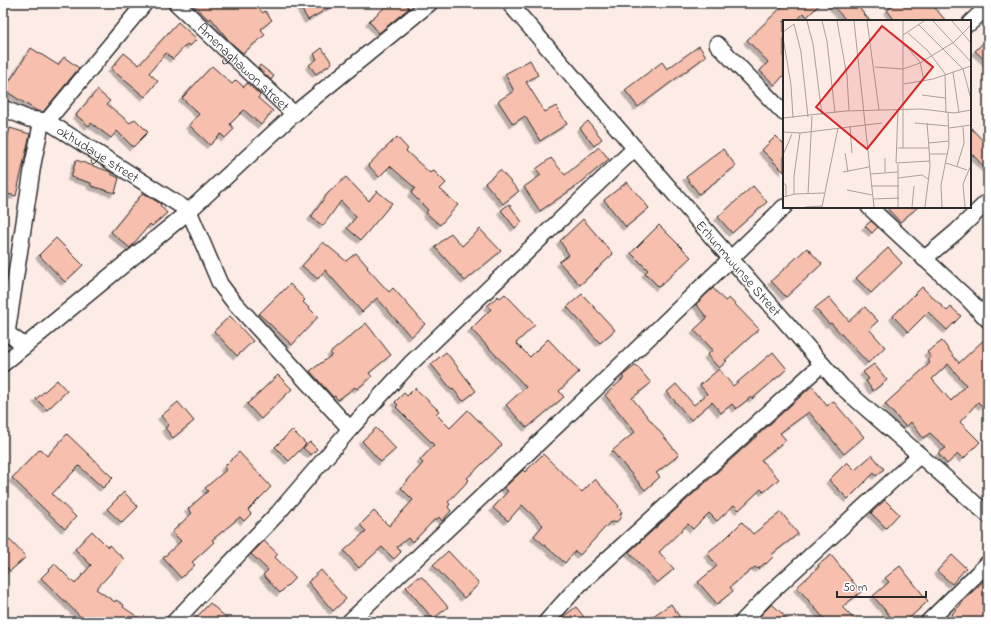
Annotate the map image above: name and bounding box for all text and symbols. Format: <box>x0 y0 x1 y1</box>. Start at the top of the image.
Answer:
street label: Amenaghawon street <box>192 19 294 117</box>
inset map <box>783 20 971 208</box>
street label: okhudaye street <box>52 121 143 189</box>
street label: Erhunmwunse Street <box>690 216 786 322</box>
scale bar <box>837 573 926 599</box>
text: 50 m <box>843 579 867 597</box>

